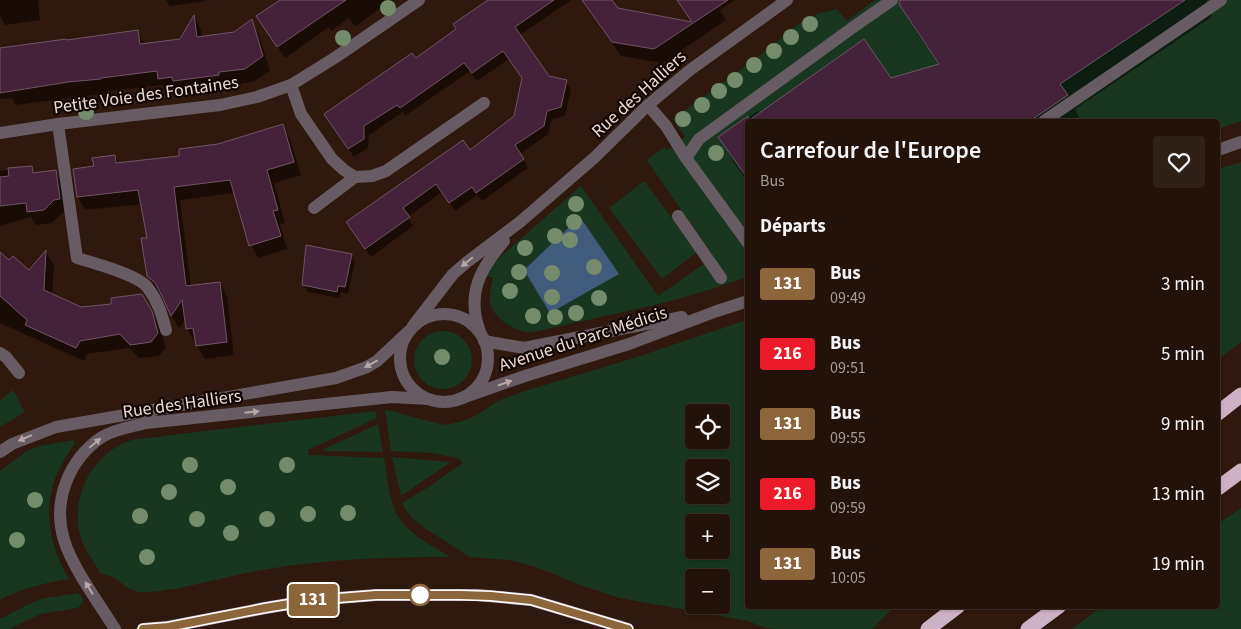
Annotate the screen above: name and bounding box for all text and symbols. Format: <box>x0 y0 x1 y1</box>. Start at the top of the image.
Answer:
street label: Rue des Halliers <box>586 45 692 143</box>
street label: Petite Voie des Fontaines <box>52 70 240 120</box>
text: Carrefour de l'Europe <box>760 133 981 168</box>
button: heart <box>1153 136 1205 188</box>
text: Bus <box>760 170 785 192</box>
text: Départs <box>760 213 826 240</box>
one-way arrow <box>461 257 474 268</box>
text: Bus <box>830 260 861 287</box>
text: 131 <box>773 271 802 296</box>
text: 3 min <box>1161 271 1205 298</box>
text: 09:49 <box>830 287 866 309</box>
street label: Avenue du Parc Médicis <box>496 300 670 378</box>
text: Bus <box>830 330 861 357</box>
text: 216 <box>773 341 802 366</box>
text: 5 min <box>1161 341 1205 368</box>
text: 09:51 <box>830 357 866 379</box>
one-way arrow <box>364 360 379 368</box>
one-way arrow <box>498 379 513 386</box>
street label: Rue des Halliers <box>121 383 243 425</box>
text: Bus <box>830 400 861 427</box>
map controls <box>685 404 730 614</box>
button: locate <box>685 404 730 449</box>
one-way arrow <box>244 408 260 416</box>
text: 131 <box>773 411 802 436</box>
text: 9 min <box>1161 411 1205 438</box>
text: 09:55 <box>830 427 866 449</box>
one-way arrow <box>18 435 32 443</box>
one-way arrow <box>88 438 101 449</box>
button: layers <box>685 459 730 504</box>
text: Bus <box>830 470 861 497</box>
text: 216 <box>773 481 802 506</box>
text: 13 min <box>1151 481 1205 508</box>
text: 09:59 <box>830 497 866 519</box>
button: + <box>685 514 730 559</box>
text: Bus <box>830 540 861 567</box>
text: 131 <box>773 551 802 576</box>
text: 19 min <box>1151 551 1205 578</box>
text: 10:05 <box>830 567 866 589</box>
button: − <box>685 569 730 614</box>
one-way arrow <box>84 581 94 594</box>
line badge: 131 <box>284 584 342 616</box>
unlabelled marker <box>409 584 431 606</box>
text: 131 <box>299 587 327 612</box>

